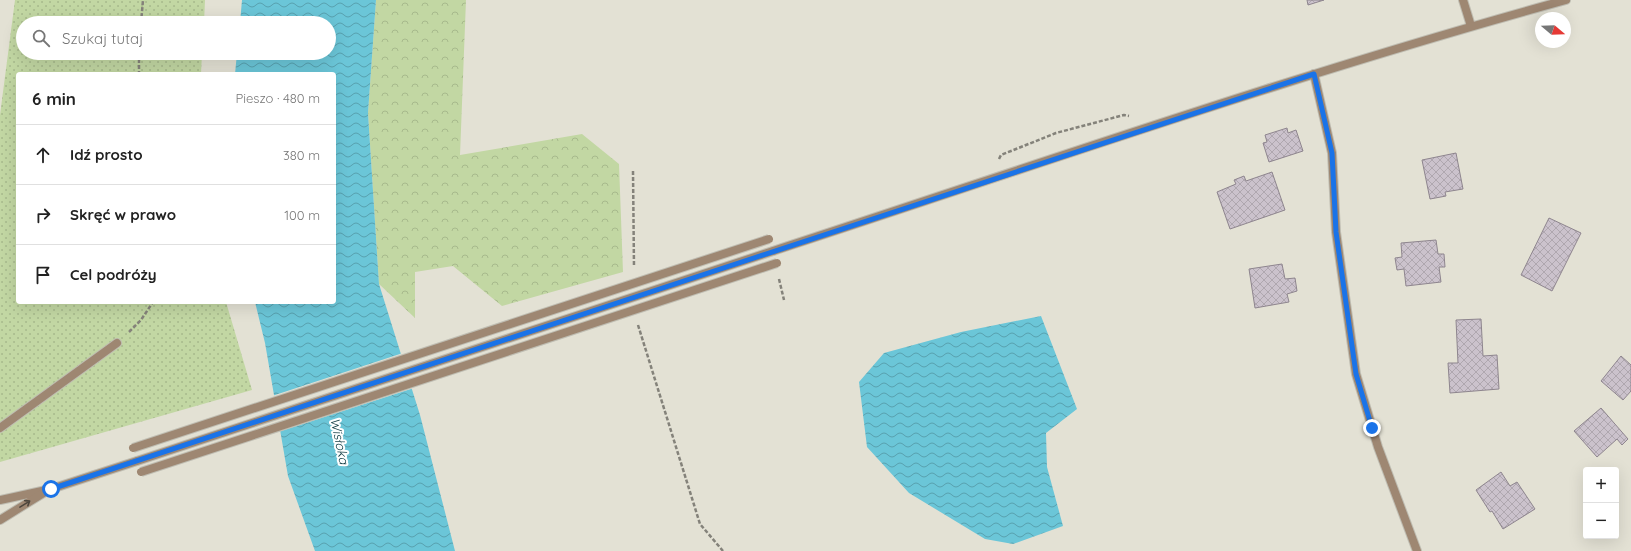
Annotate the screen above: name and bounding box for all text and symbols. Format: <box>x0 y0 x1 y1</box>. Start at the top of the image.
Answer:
north arrow <box>1535 12 1571 48</box>
search box <box>16 16 336 60</box>
icon: search <box>30 27 52 49</box>
text: Szukaj tutaj <box>62 29 143 48</box>
text: 6 min <box>32 88 76 109</box>
text: Pieszo · 480 m <box>235 90 320 106</box>
icon: ahead <box>32 144 54 166</box>
text: Idź prosto <box>70 145 143 164</box>
text: 380 m <box>283 147 320 163</box>
icon: right <box>32 204 54 226</box>
text: Skręć w prawo <box>70 205 176 224</box>
text: 100 m <box>284 207 320 223</box>
icon: arrive <box>32 264 54 286</box>
text: Cel podróży <box>70 265 157 284</box>
water label: Wisłoka <box>327 416 353 467</box>
route end <box>1363 419 1381 437</box>
map controls <box>1583 467 1619 539</box>
button: + <box>1583 467 1619 503</box>
route start <box>42 480 60 498</box>
one-way arrow <box>20 500 31 509</box>
button: − <box>1583 503 1619 539</box>

